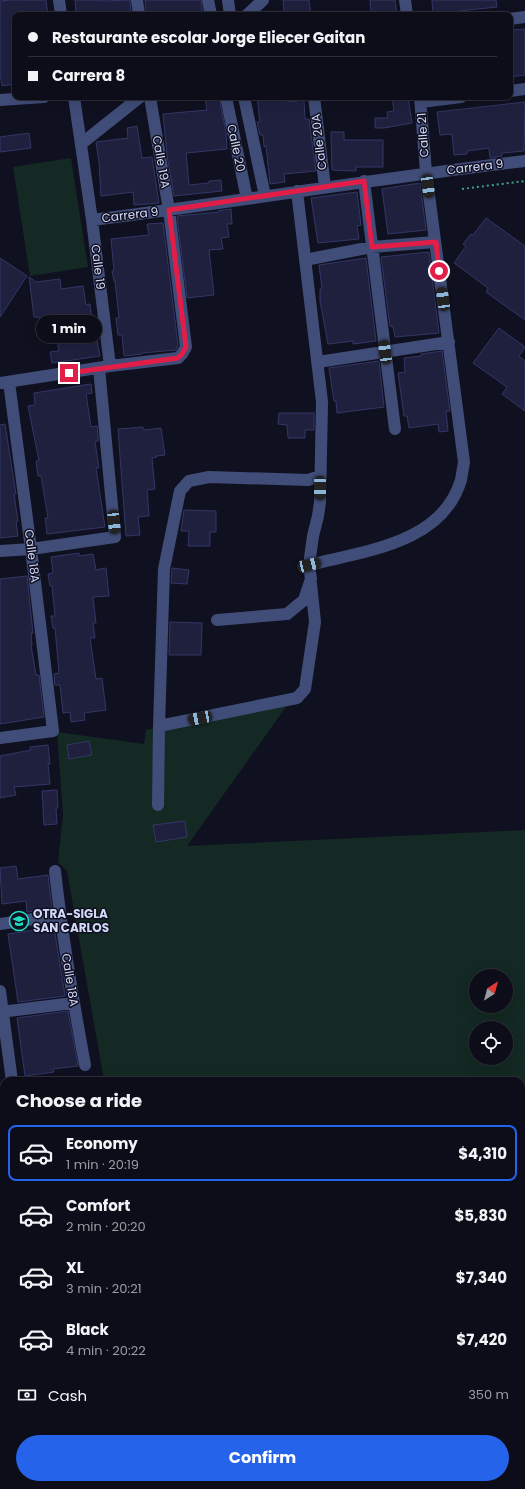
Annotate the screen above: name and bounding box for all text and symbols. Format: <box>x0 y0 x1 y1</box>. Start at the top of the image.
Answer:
text: Restaurante escolar Jorge Eliecer Gaitan <box>52 27 365 48</box>
text: Carrera 8 <box>52 65 125 86</box>
street label: Calle 21 <box>412 112 433 158</box>
street label: Calle 20A <box>307 113 330 171</box>
street label: Calle 20 <box>223 122 250 173</box>
street label: Calle 19A <box>148 134 175 190</box>
street label: Carrera 9 <box>446 155 504 178</box>
car <box>420 173 436 199</box>
street label: Carrera 9 <box>101 203 159 226</box>
street label: Calle 19 <box>87 243 110 290</box>
route start <box>430 262 448 280</box>
car <box>435 286 451 312</box>
callout: 1 min <box>36 315 102 343</box>
text: 1 min <box>52 319 86 338</box>
car <box>378 339 392 365</box>
route end <box>60 364 78 382</box>
car <box>314 476 326 500</box>
car <box>107 509 121 535</box>
street label: Calle 18A <box>21 528 44 583</box>
car <box>296 556 322 574</box>
car <box>187 710 213 726</box>
place label: OTRA-SIGLA SAN CARLOS <box>33 905 109 936</box>
school or university icon: OTRA-SIGLA SAN CARLOS <box>8 910 30 932</box>
street label: Calle 18A <box>58 952 83 1008</box>
north arrow <box>469 969 513 1013</box>
map controls <box>469 969 513 1065</box>
button: locate <box>469 1021 513 1065</box>
text: Choose a ride <box>16 1088 142 1113</box>
text: Economy <box>66 1133 138 1154</box>
icon: car <box>18 1135 54 1171</box>
text: $4,310 <box>458 1143 507 1164</box>
text: 1 min · 20:19 <box>66 1155 139 1174</box>
text: Comfort <box>66 1195 130 1216</box>
icon: car <box>18 1197 54 1233</box>
text: $5,830 <box>454 1205 507 1226</box>
text: 2 min · 20:20 <box>66 1217 146 1236</box>
text: XL <box>66 1257 84 1278</box>
icon: car <box>18 1259 54 1295</box>
text: $7,340 <box>456 1267 507 1288</box>
text: 3 min · 20:21 <box>66 1279 142 1298</box>
text: Black <box>66 1319 109 1340</box>
icon: car <box>18 1321 54 1357</box>
text: $7,420 <box>456 1329 507 1350</box>
text: 4 min · 20:22 <box>66 1341 146 1360</box>
icon: cash <box>16 1384 38 1406</box>
text: Cash <box>48 1385 87 1406</box>
text: 350 m <box>468 1385 509 1404</box>
button: Confirm <box>16 1435 509 1481</box>

